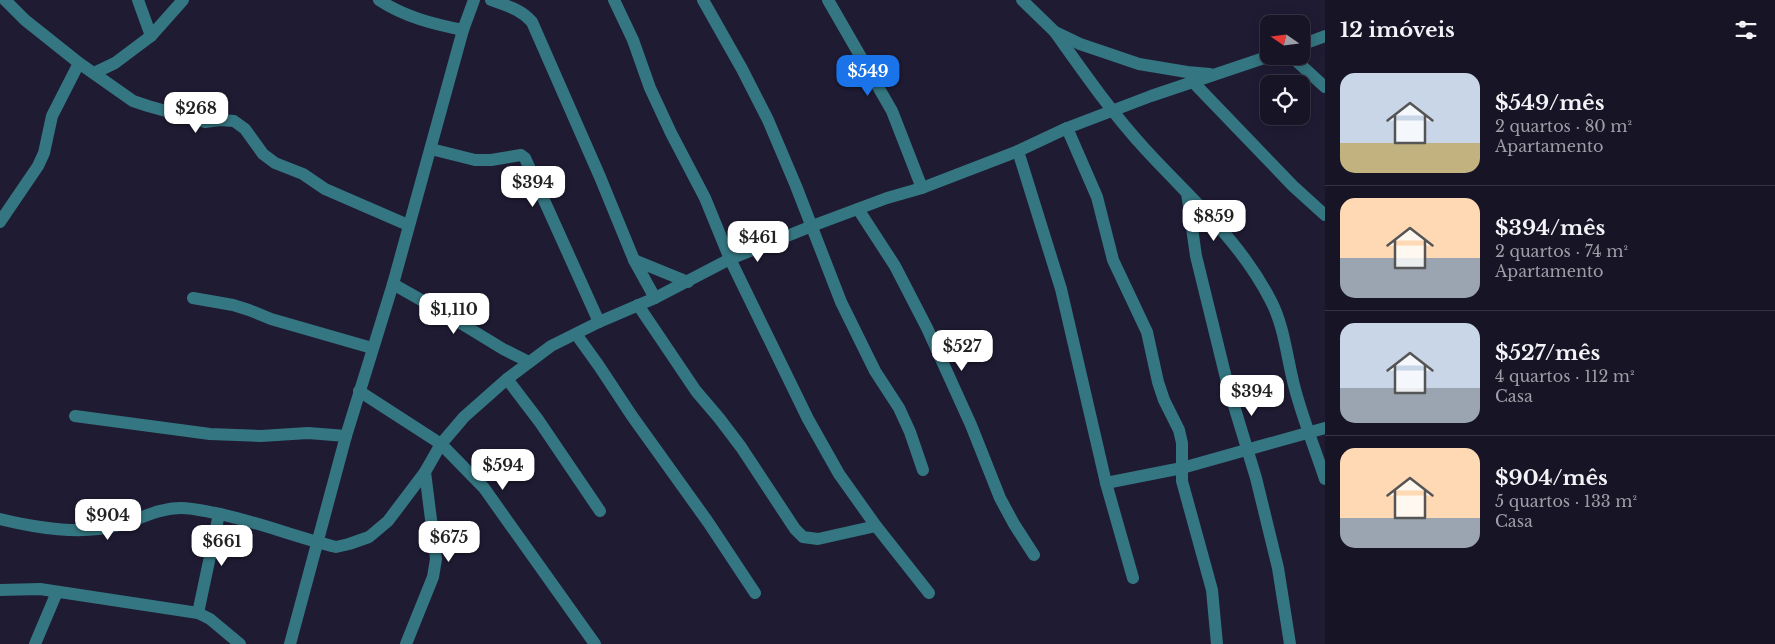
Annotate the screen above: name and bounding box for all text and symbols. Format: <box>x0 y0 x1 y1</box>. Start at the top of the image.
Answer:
north arrow <box>1260 15 1310 65</box>
map controls <box>1260 15 1310 125</box>
icon: filters <box>1732 16 1760 44</box>
text: 12 imóveis <box>1340 17 1455 43</box>
pin: $549 <box>838 54 898 97</box>
text: $549 <box>847 61 889 81</box>
button: locate <box>1260 75 1310 125</box>
text: $549/mês <box>1495 90 1604 116</box>
pin: $268 <box>166 92 226 134</box>
icon: home <box>1380 93 1440 153</box>
text: $268 <box>175 98 217 118</box>
text: 2 quartos · 80 m² <box>1495 116 1632 136</box>
text: Apartamento <box>1495 136 1604 156</box>
pin: $394 <box>503 166 563 208</box>
text: $394 <box>512 172 554 192</box>
pin: $859 <box>1184 200 1244 242</box>
text: $859 <box>1194 206 1234 226</box>
text: $394/mês <box>1495 215 1605 241</box>
icon: home <box>1380 218 1440 278</box>
pin: $461 <box>728 220 788 263</box>
text: $461 <box>739 227 777 247</box>
text: 2 quartos · 74 m² <box>1495 241 1628 261</box>
text: Apartamento <box>1495 261 1604 281</box>
pin: $1,110 <box>413 292 495 335</box>
text: $1,110 <box>430 299 478 319</box>
pin: $527 <box>932 330 992 372</box>
text: $527 <box>943 336 981 356</box>
text: $527/mês <box>1495 340 1600 366</box>
icon: home <box>1380 343 1440 403</box>
text: 4 quartos · 112 m² <box>1495 366 1635 386</box>
pin: $394 <box>1222 374 1282 417</box>
text: $394 <box>1231 381 1273 401</box>
text: Casa <box>1495 386 1533 406</box>
pin: $594 <box>473 448 533 491</box>
text: $594 <box>482 455 524 475</box>
text: $904/mês <box>1495 465 1608 491</box>
icon: home <box>1380 468 1440 528</box>
text: 5 quartos · 133 m² <box>1495 491 1637 511</box>
pin: $904 <box>78 498 138 541</box>
text: $904 <box>86 505 130 525</box>
text: Casa <box>1495 511 1533 531</box>
pin: $675 <box>419 520 479 563</box>
pin: $661 <box>192 524 252 567</box>
text: $675 <box>430 527 468 547</box>
text: $661 <box>203 531 241 551</box>

